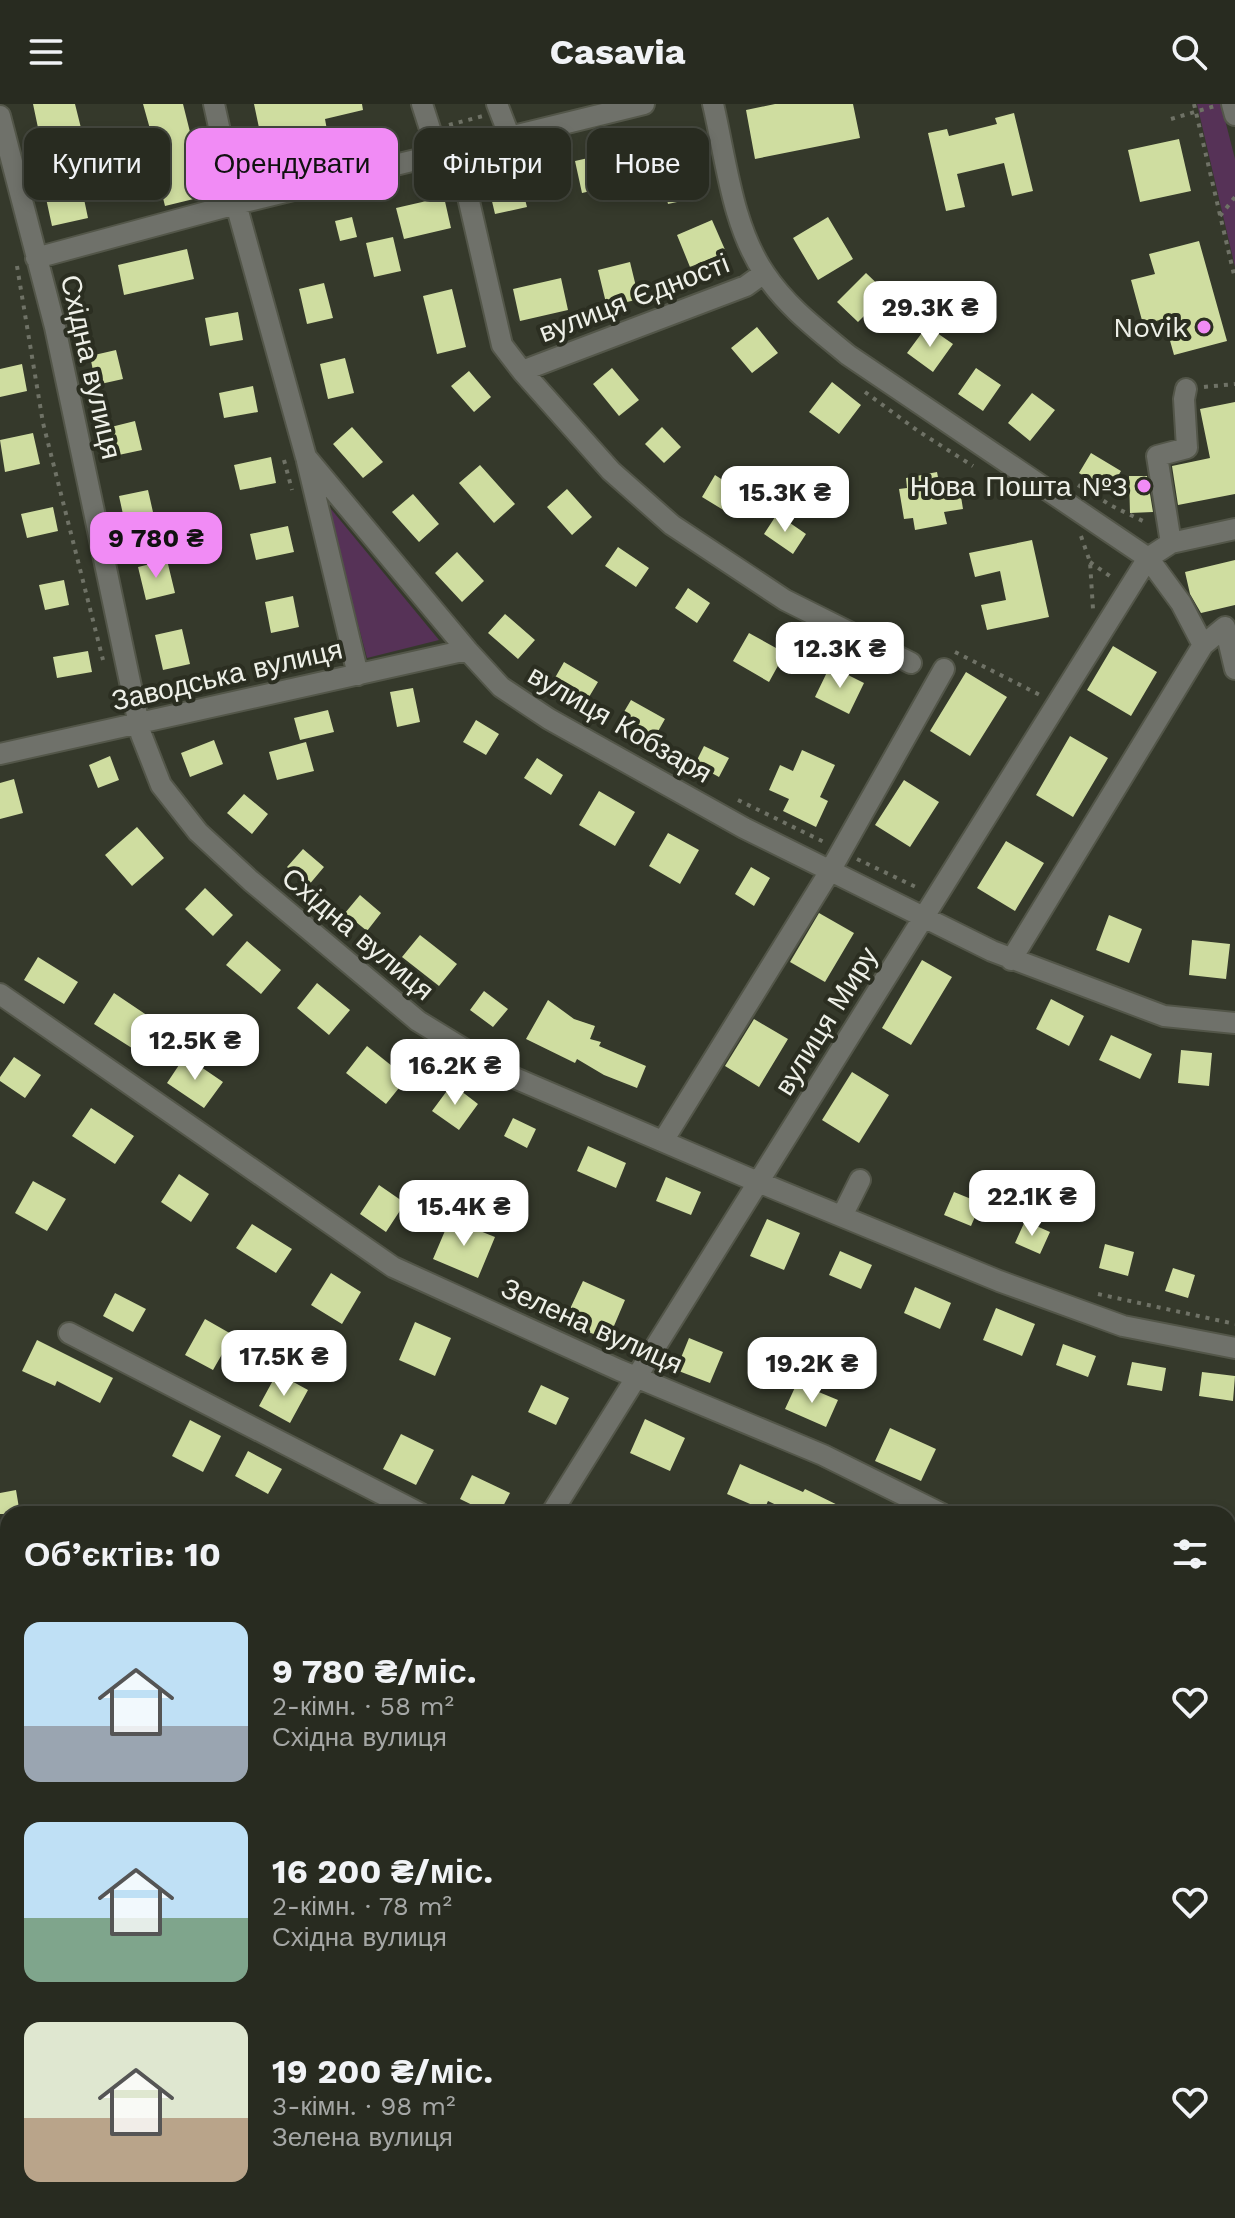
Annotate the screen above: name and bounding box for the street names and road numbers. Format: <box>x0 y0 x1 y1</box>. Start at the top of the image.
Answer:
street label: вулиця Єдності <box>534 247 734 349</box>
street label: Східна вулиця <box>54 272 128 462</box>
street label: Заводська вулиця <box>108 632 346 718</box>
street label: вулиця Кобзаря <box>522 658 718 790</box>
street label: Східна вулиця <box>275 861 441 1007</box>
street label: вулиця Миру <box>767 941 885 1101</box>
street label: Зелена вулиця <box>496 1271 688 1381</box>

